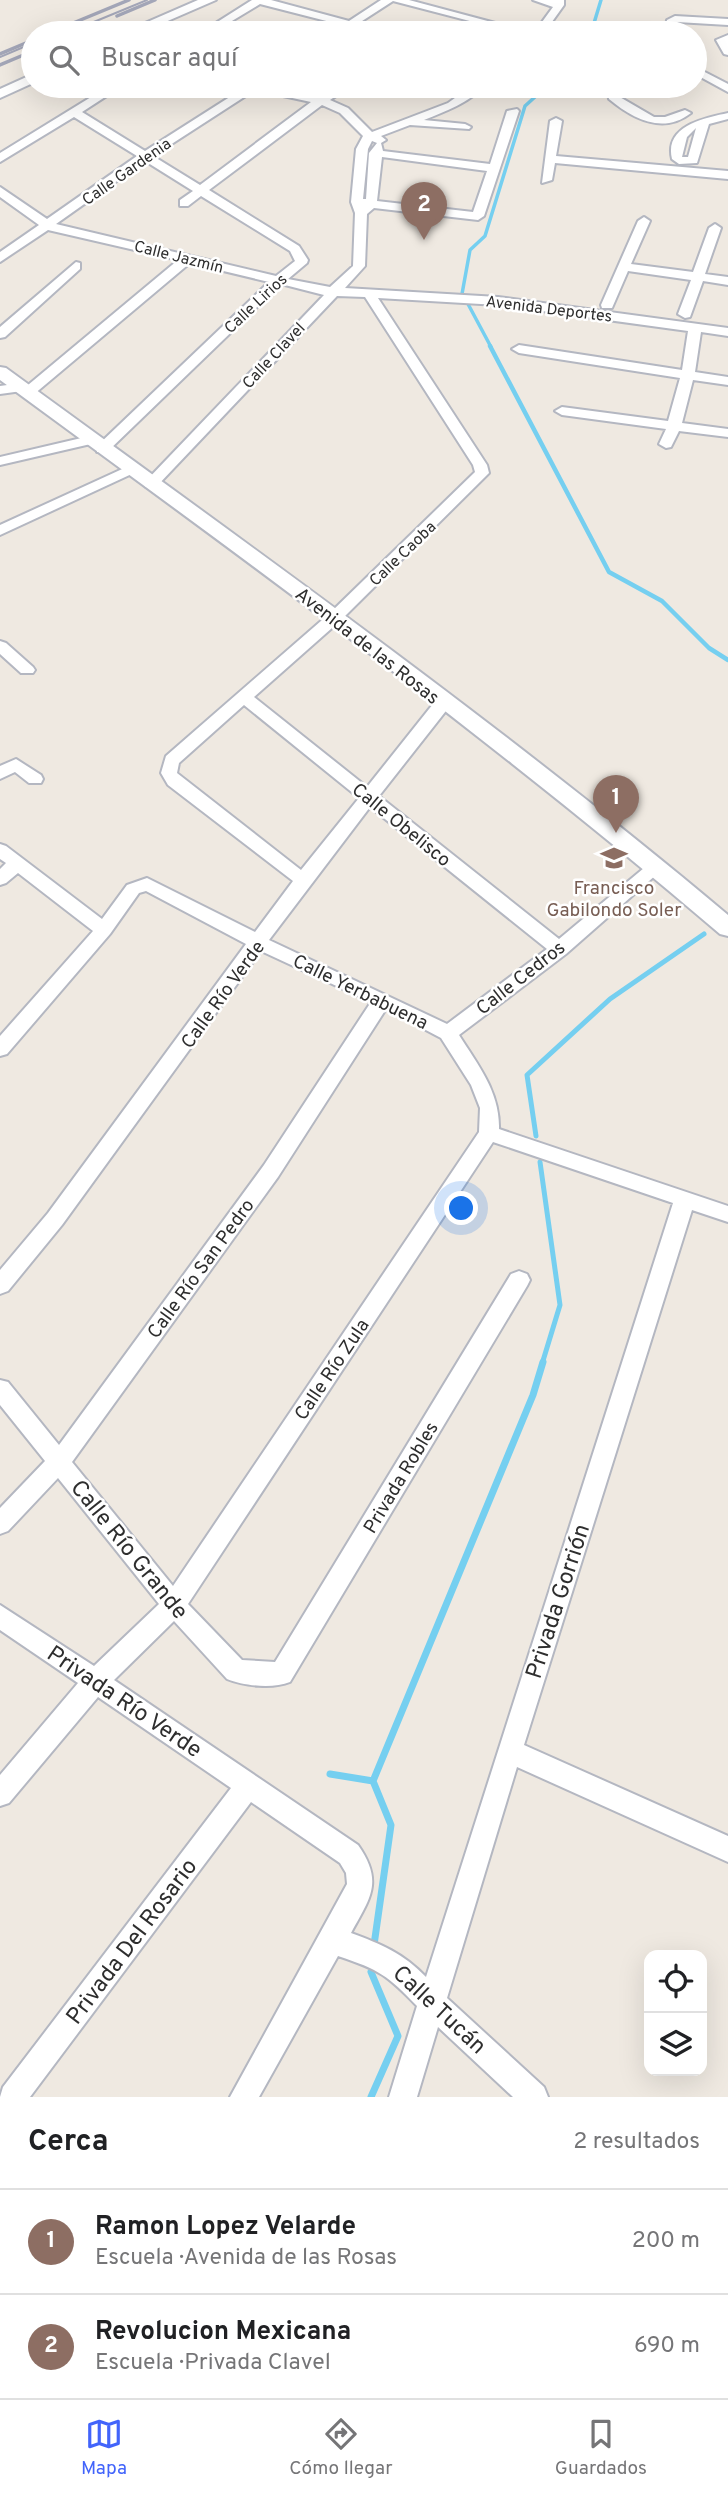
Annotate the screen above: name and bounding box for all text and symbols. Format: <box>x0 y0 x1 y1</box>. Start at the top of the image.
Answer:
search box <box>21 21 707 98</box>
icon: search <box>45 41 83 79</box>
text: Buscar aquí <box>101 43 238 76</box>
street label: Calle Gardenia <box>79 135 176 211</box>
pin: 2 <box>401 182 447 240</box>
street label: Calle Jazmín <box>132 237 225 279</box>
street label: Calle Lirios <box>221 270 292 339</box>
street label: Avenida Deportes <box>484 292 613 328</box>
street label: Calle Clavel <box>239 319 310 394</box>
street label: Calle Caoba <box>366 518 441 591</box>
street label: Avenida de las Rosas <box>290 583 444 710</box>
pin: 1 <box>593 775 639 833</box>
street label: Calle Obelisco <box>346 778 455 873</box>
school or university icon: Francisco Gabilondo Soler <box>599 843 629 873</box>
place label: Francisco Gabilondo Soler <box>546 877 682 923</box>
street label: Calle Cedros <box>472 936 571 1021</box>
street label: Calle Río Verde <box>176 937 271 1054</box>
street label: Calle Yerbabuena <box>288 950 432 1036</box>
your location <box>444 1191 478 1225</box>
street label: Calle Río San Pedro <box>143 1195 260 1344</box>
street label: Calle Río Zula <box>290 1315 375 1425</box>
street label: Privada Robles <box>359 1418 445 1538</box>
street label: Calle Río Grande <box>63 1475 193 1626</box>
street label: Privada Gorrión <box>521 1521 598 1683</box>
street label: Privada Río Verde <box>41 1640 207 1766</box>
street label: Privada Del Rosario <box>61 1854 205 2031</box>
map controls <box>644 1950 707 2076</box>
button: locate <box>644 1950 707 2013</box>
street label: Calle Tucán <box>385 1960 491 2062</box>
button: layers <box>644 2013 707 2076</box>
text: Cerca <box>28 2124 108 2161</box>
text: 2 resultados <box>573 2128 700 2157</box>
text: Ramon Lopez Velarde <box>95 2211 356 2244</box>
text: 1 <box>46 2227 56 2256</box>
text: 200 m <box>632 2227 700 2256</box>
text: Escuela · Avenida de las Rosas <box>95 2244 397 2273</box>
text: Revolucion Mexicana <box>95 2316 351 2349</box>
text: 2 <box>44 2332 58 2361</box>
text: 690 m <box>634 2332 700 2361</box>
text: Escuela · Privada Clavel <box>95 2349 331 2378</box>
tab: Mapa <box>81 2415 127 2481</box>
tab: Cómo llegar <box>289 2415 393 2481</box>
tab: Guardados <box>555 2415 647 2481</box>

